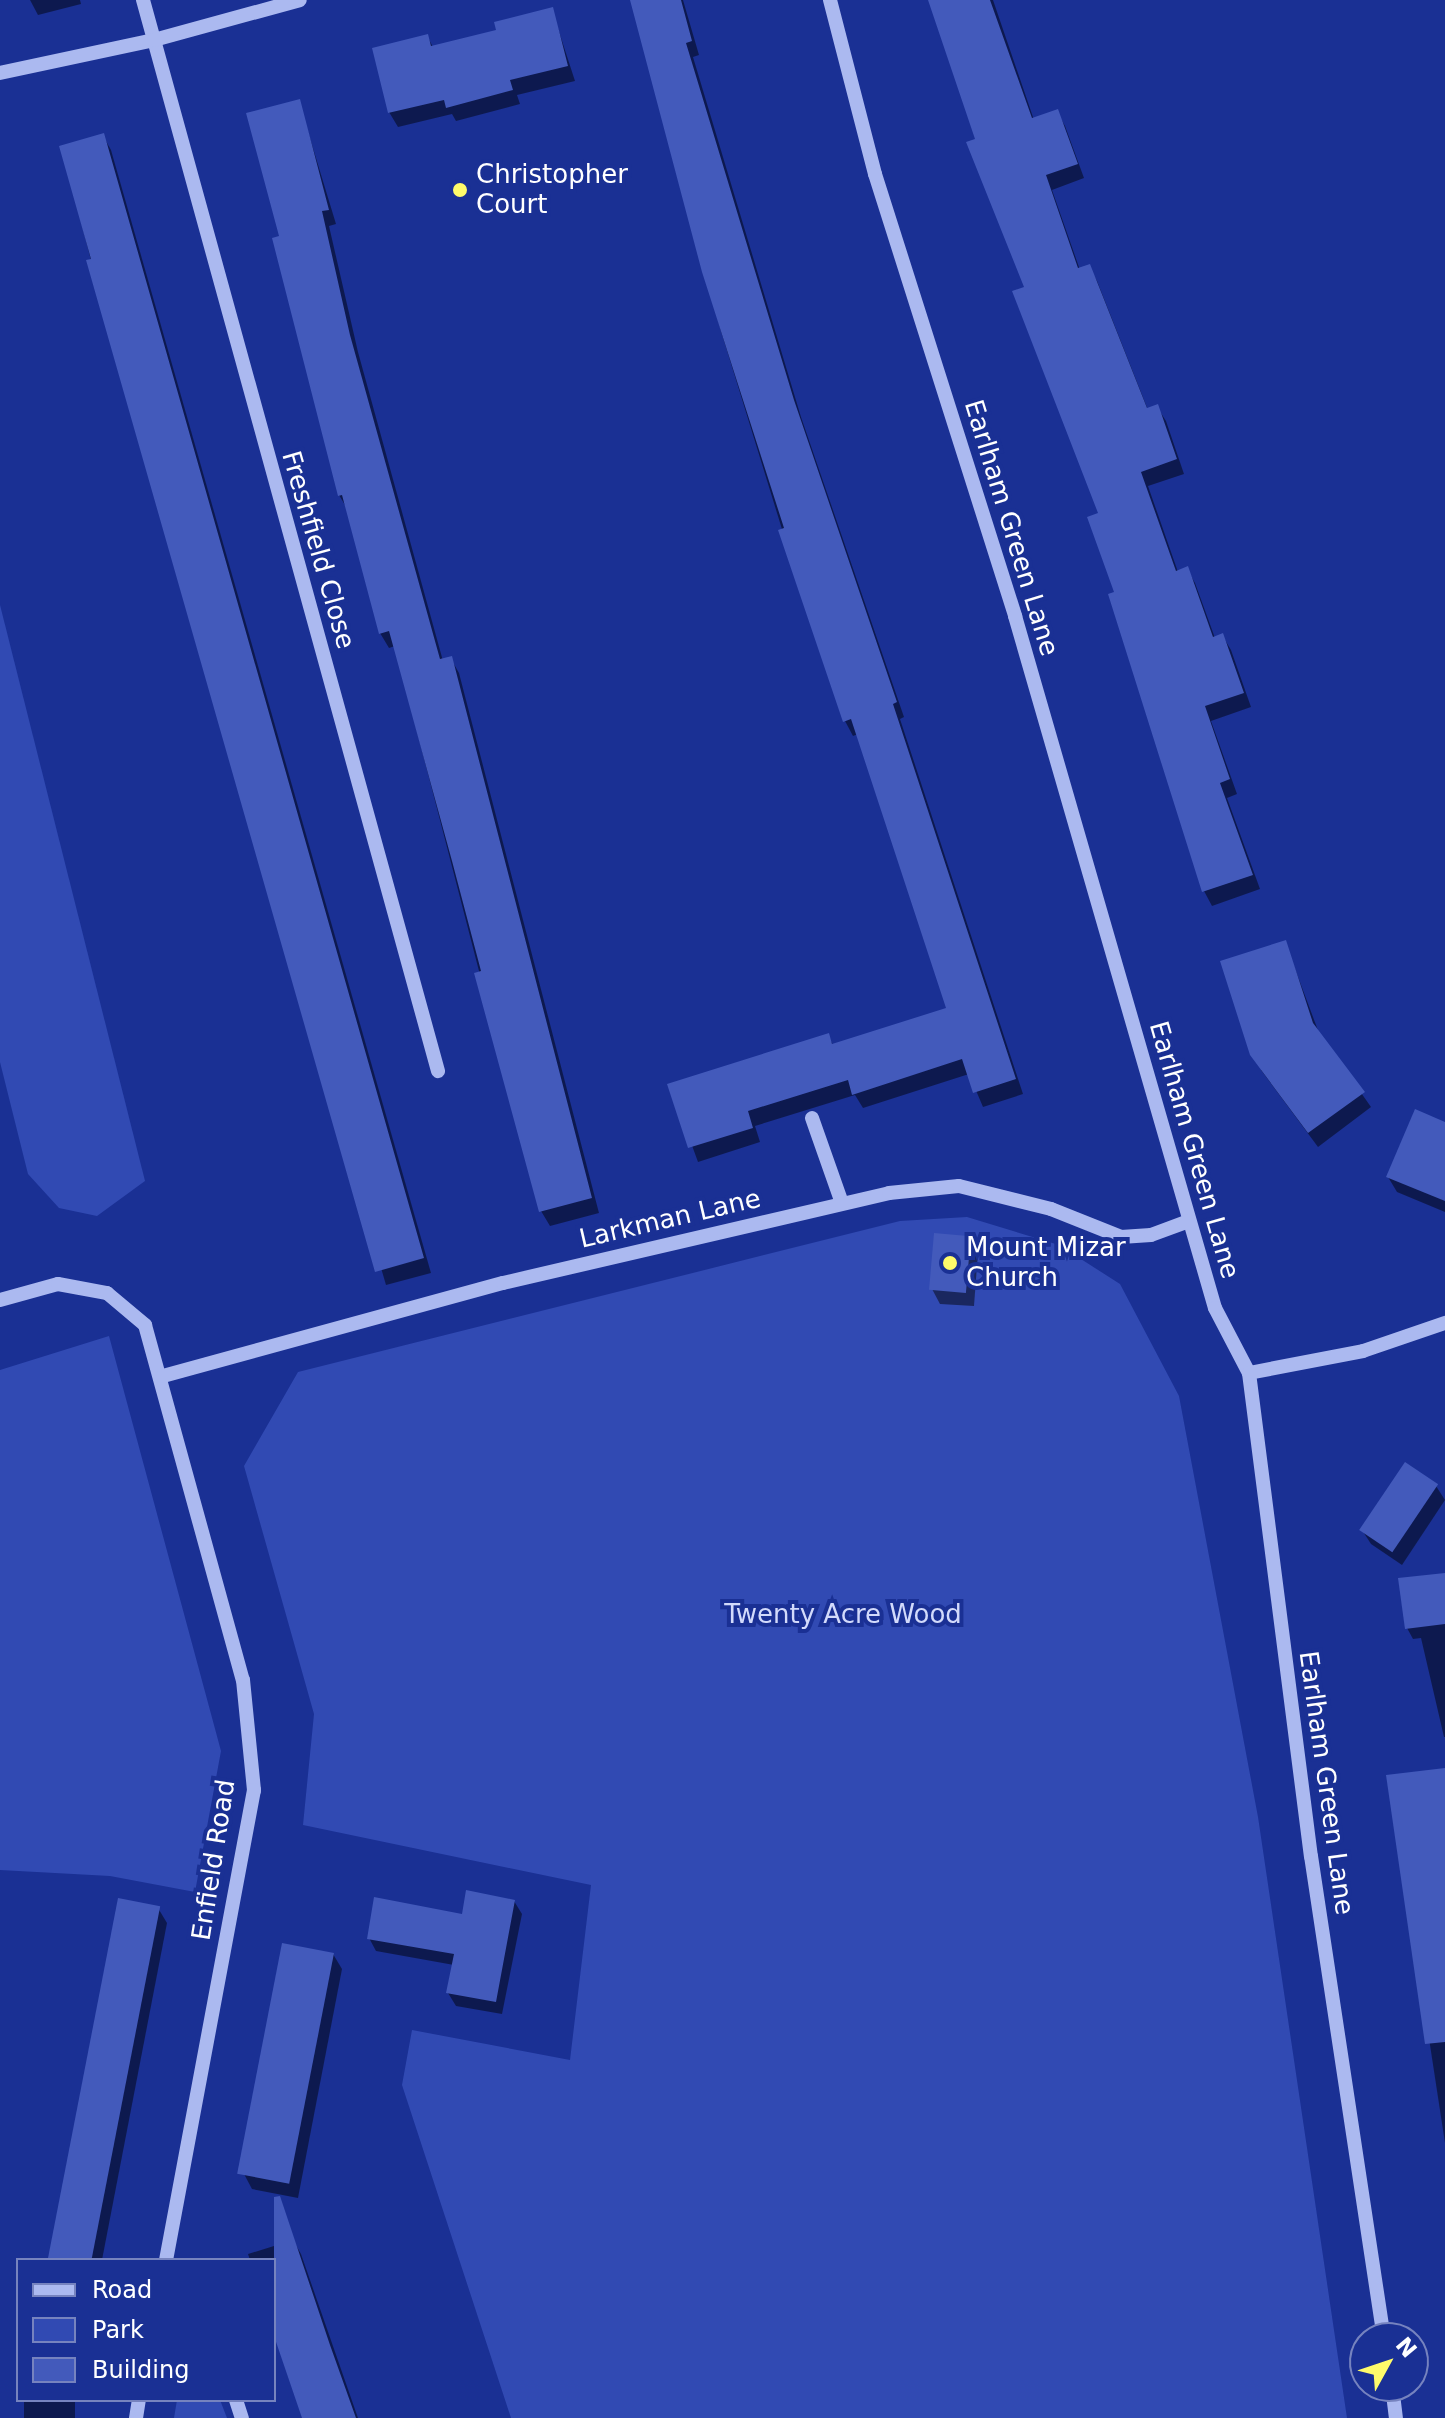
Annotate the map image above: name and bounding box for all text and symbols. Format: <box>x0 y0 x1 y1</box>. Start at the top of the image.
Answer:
place label: Christopher Court <box>476 159 628 220</box>
marker: Christopher Court <box>451 181 469 199</box>
street label: Earlham Green Lane <box>957 396 1065 660</box>
street label: Freshfield Close <box>275 447 361 653</box>
street label: Earlham Green Lane <box>1142 1018 1246 1282</box>
street label: Larkman Lane <box>576 1183 764 1255</box>
place label: Mount Mizar Church <box>966 1232 1126 1294</box>
marker: Mount Mizar Church <box>941 1254 959 1272</box>
park label: Twenty Acre Wood <box>724 1599 962 1631</box>
street label: Earlham Green Lane <box>1292 1649 1360 1917</box>
street label: Enfield Road <box>186 1777 242 1943</box>
legend <box>16 2258 276 2402</box>
text: Road <box>92 2276 152 2304</box>
text: Park <box>92 2316 144 2344</box>
north arrow <box>1349 2322 1429 2402</box>
text: N <box>1391 2332 1422 2363</box>
text: Building <box>92 2356 189 2384</box>

